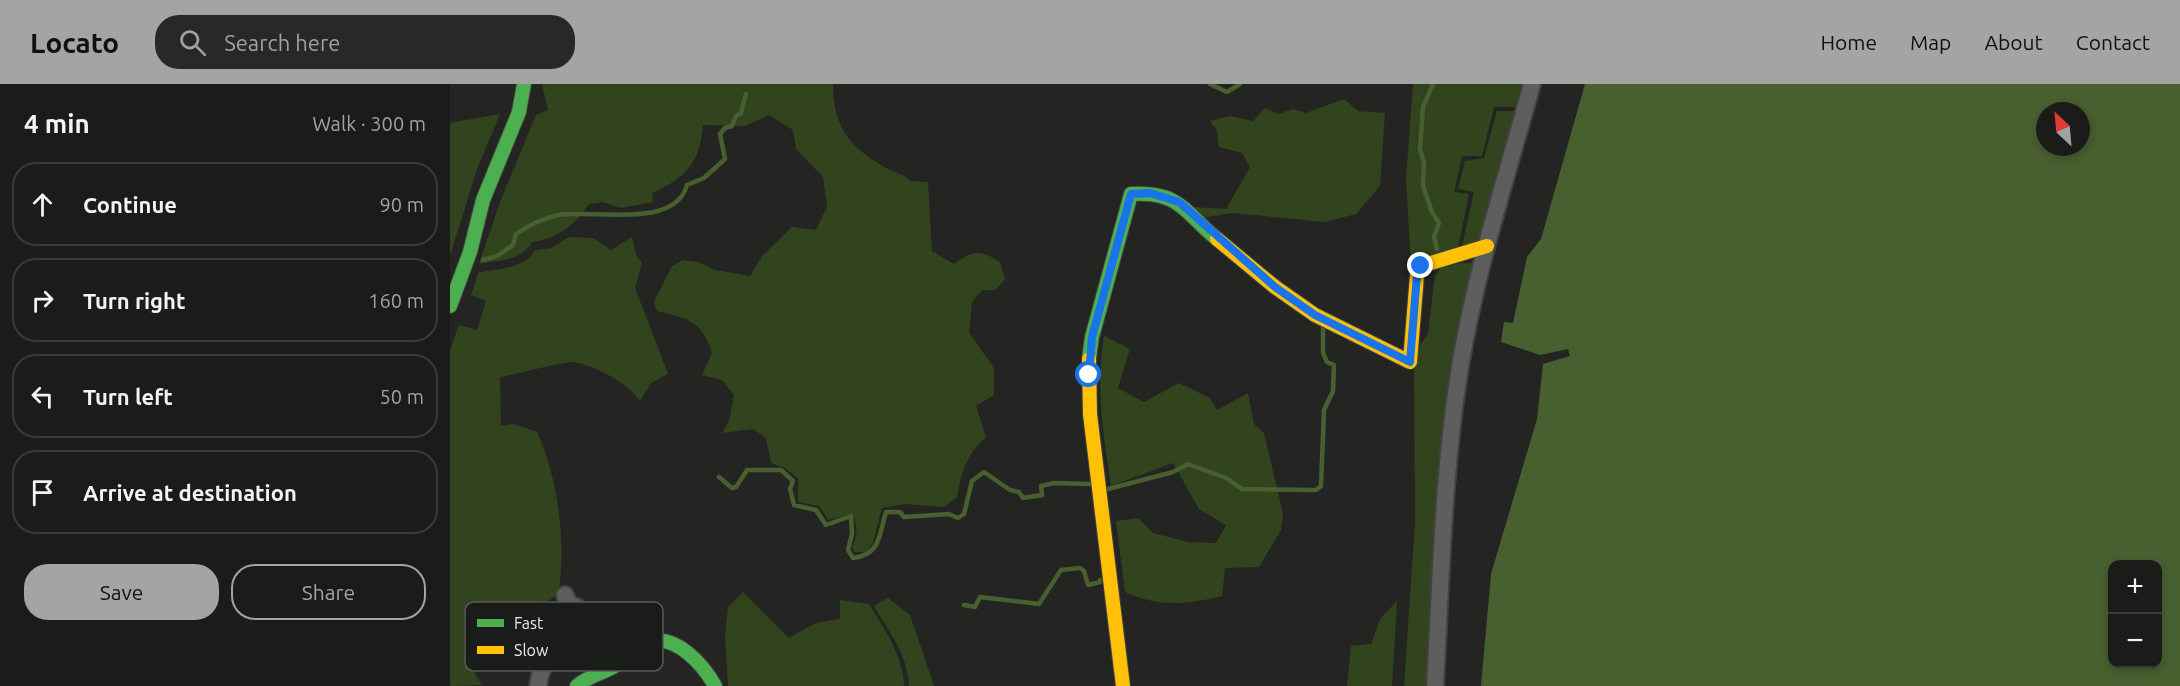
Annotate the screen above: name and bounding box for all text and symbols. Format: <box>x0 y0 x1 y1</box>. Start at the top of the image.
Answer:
search box <box>155 15 575 69</box>
icon: search <box>176 26 209 59</box>
text: Locato <box>30 27 119 58</box>
text: Search here <box>224 30 340 55</box>
text: Home <box>1820 30 1877 54</box>
text: Map <box>1910 30 1951 54</box>
text: About <box>1984 30 2043 54</box>
text: Contact <box>2076 30 2150 54</box>
north arrow <box>2036 102 2090 156</box>
text: 4 min <box>24 109 90 138</box>
text: Walk · 300 m <box>313 112 426 135</box>
icon: ahead <box>26 188 59 221</box>
text: Continue <box>83 192 177 217</box>
text: 90 m <box>380 193 424 216</box>
route end <box>1407 252 1433 278</box>
icon: right <box>26 284 59 317</box>
text: Turn right <box>83 288 185 313</box>
text: 160 m <box>368 289 424 312</box>
route start <box>1075 361 1101 387</box>
icon: left <box>26 380 59 413</box>
text: Turn left <box>83 384 173 409</box>
text: 50 m <box>380 385 424 408</box>
icon: arrive <box>26 476 59 509</box>
text: Arrive at destination <box>83 480 297 505</box>
map controls <box>2108 560 2162 668</box>
button: + <box>2108 560 2162 614</box>
button: Save <box>24 564 219 620</box>
button: Share <box>231 564 426 620</box>
legend <box>465 602 663 671</box>
text: Fast <box>514 614 544 632</box>
button: − <box>2108 614 2162 668</box>
text: Slow <box>514 641 549 659</box>

